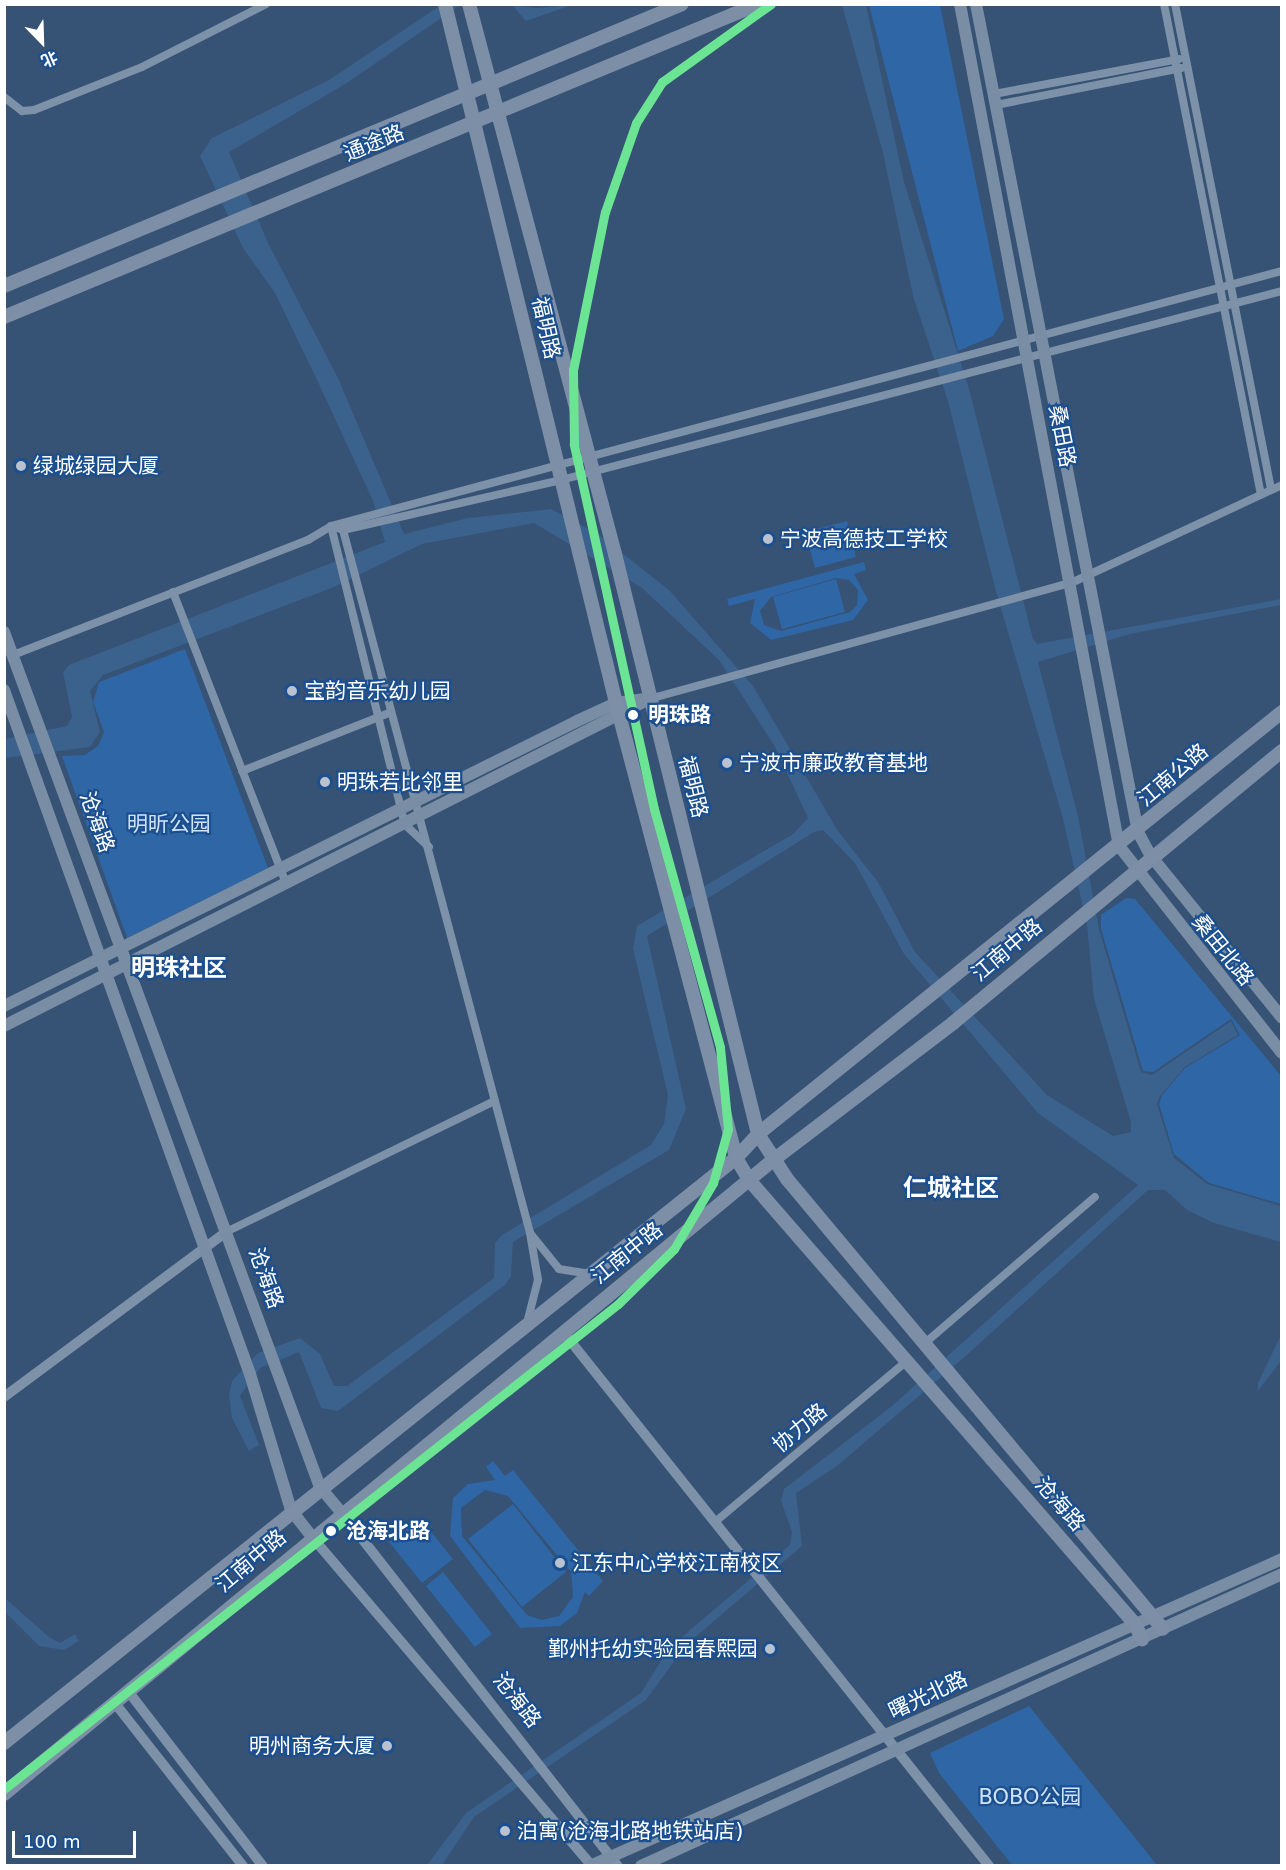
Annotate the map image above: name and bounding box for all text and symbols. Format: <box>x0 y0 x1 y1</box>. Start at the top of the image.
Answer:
north arrow <box>12 12 72 72</box>
text: 北 <box>38 47 60 71</box>
street label: 通途路 <box>340 120 408 166</box>
street label: 福明路 <box>527 294 565 362</box>
street label: 桑田路 <box>1044 403 1080 469</box>
place label: 绿城绿园大厦 <box>33 453 159 479</box>
marker: 绿城绿园大厦 <box>14 459 28 473</box>
place label: 宁波高德技工学校 <box>780 526 948 552</box>
marker: 宁波高德技工学校 <box>761 532 775 546</box>
place label: 宝韵音乐幼儿园 <box>304 678 451 704</box>
marker: 宝韵音乐幼儿园 <box>285 684 299 698</box>
place label: 明珠路 <box>648 702 711 728</box>
marker: 明珠路 <box>623 705 643 725</box>
street label: 江南公路 <box>1133 738 1213 812</box>
place label: 宁波市廉政教育基地 <box>739 750 928 776</box>
street label: 福明路 <box>673 753 713 821</box>
marker: 宁波市廉政教育基地 <box>720 756 734 770</box>
place label: 明珠若比邻里 <box>337 769 463 795</box>
marker: 明珠若比邻里 <box>318 775 332 789</box>
street label: 沧海路 <box>74 788 120 856</box>
park label: 明昕公园 <box>127 811 211 837</box>
street label: 桑田北路 <box>1187 909 1259 991</box>
street label: 江南中路 <box>967 913 1047 987</box>
district label: 明珠社区 <box>131 955 227 983</box>
district label: 仁城社区 <box>903 1175 999 1203</box>
street label: 江南中路 <box>586 1217 668 1289</box>
street label: 沧海路 <box>243 1244 289 1312</box>
street label: 协力路 <box>768 1398 832 1458</box>
street label: 沧海路 <box>1030 1472 1090 1536</box>
place label: 沧海北路 <box>346 1518 430 1544</box>
marker: 沧海北路 <box>321 1521 341 1541</box>
street label: 江南中路 <box>211 1524 291 1598</box>
place label: 江东中心学校江南校区 <box>572 1550 782 1576</box>
marker: 江东中心学校江南校区 <box>553 1556 567 1570</box>
place label: 鄞州托幼实验园春熙园 <box>548 1636 758 1662</box>
marker: 鄞州托幼实验园春熙园 <box>763 1642 777 1656</box>
street label: 曙光北路 <box>885 1666 971 1724</box>
street label: 沧海路 <box>488 1667 546 1733</box>
place label: 明州商务大厦 <box>249 1733 375 1759</box>
marker: 明州商务大厦 <box>380 1739 394 1753</box>
park label: BOBO公园 <box>978 1784 1082 1810</box>
place label: 泊寓(沧海北路地铁站店) <box>517 1818 743 1844</box>
scale bar <box>15 1819 140 1857</box>
marker: 泊寓(沧海北路地铁站店) <box>498 1824 512 1838</box>
text: 100 m <box>23 1831 81 1852</box>

